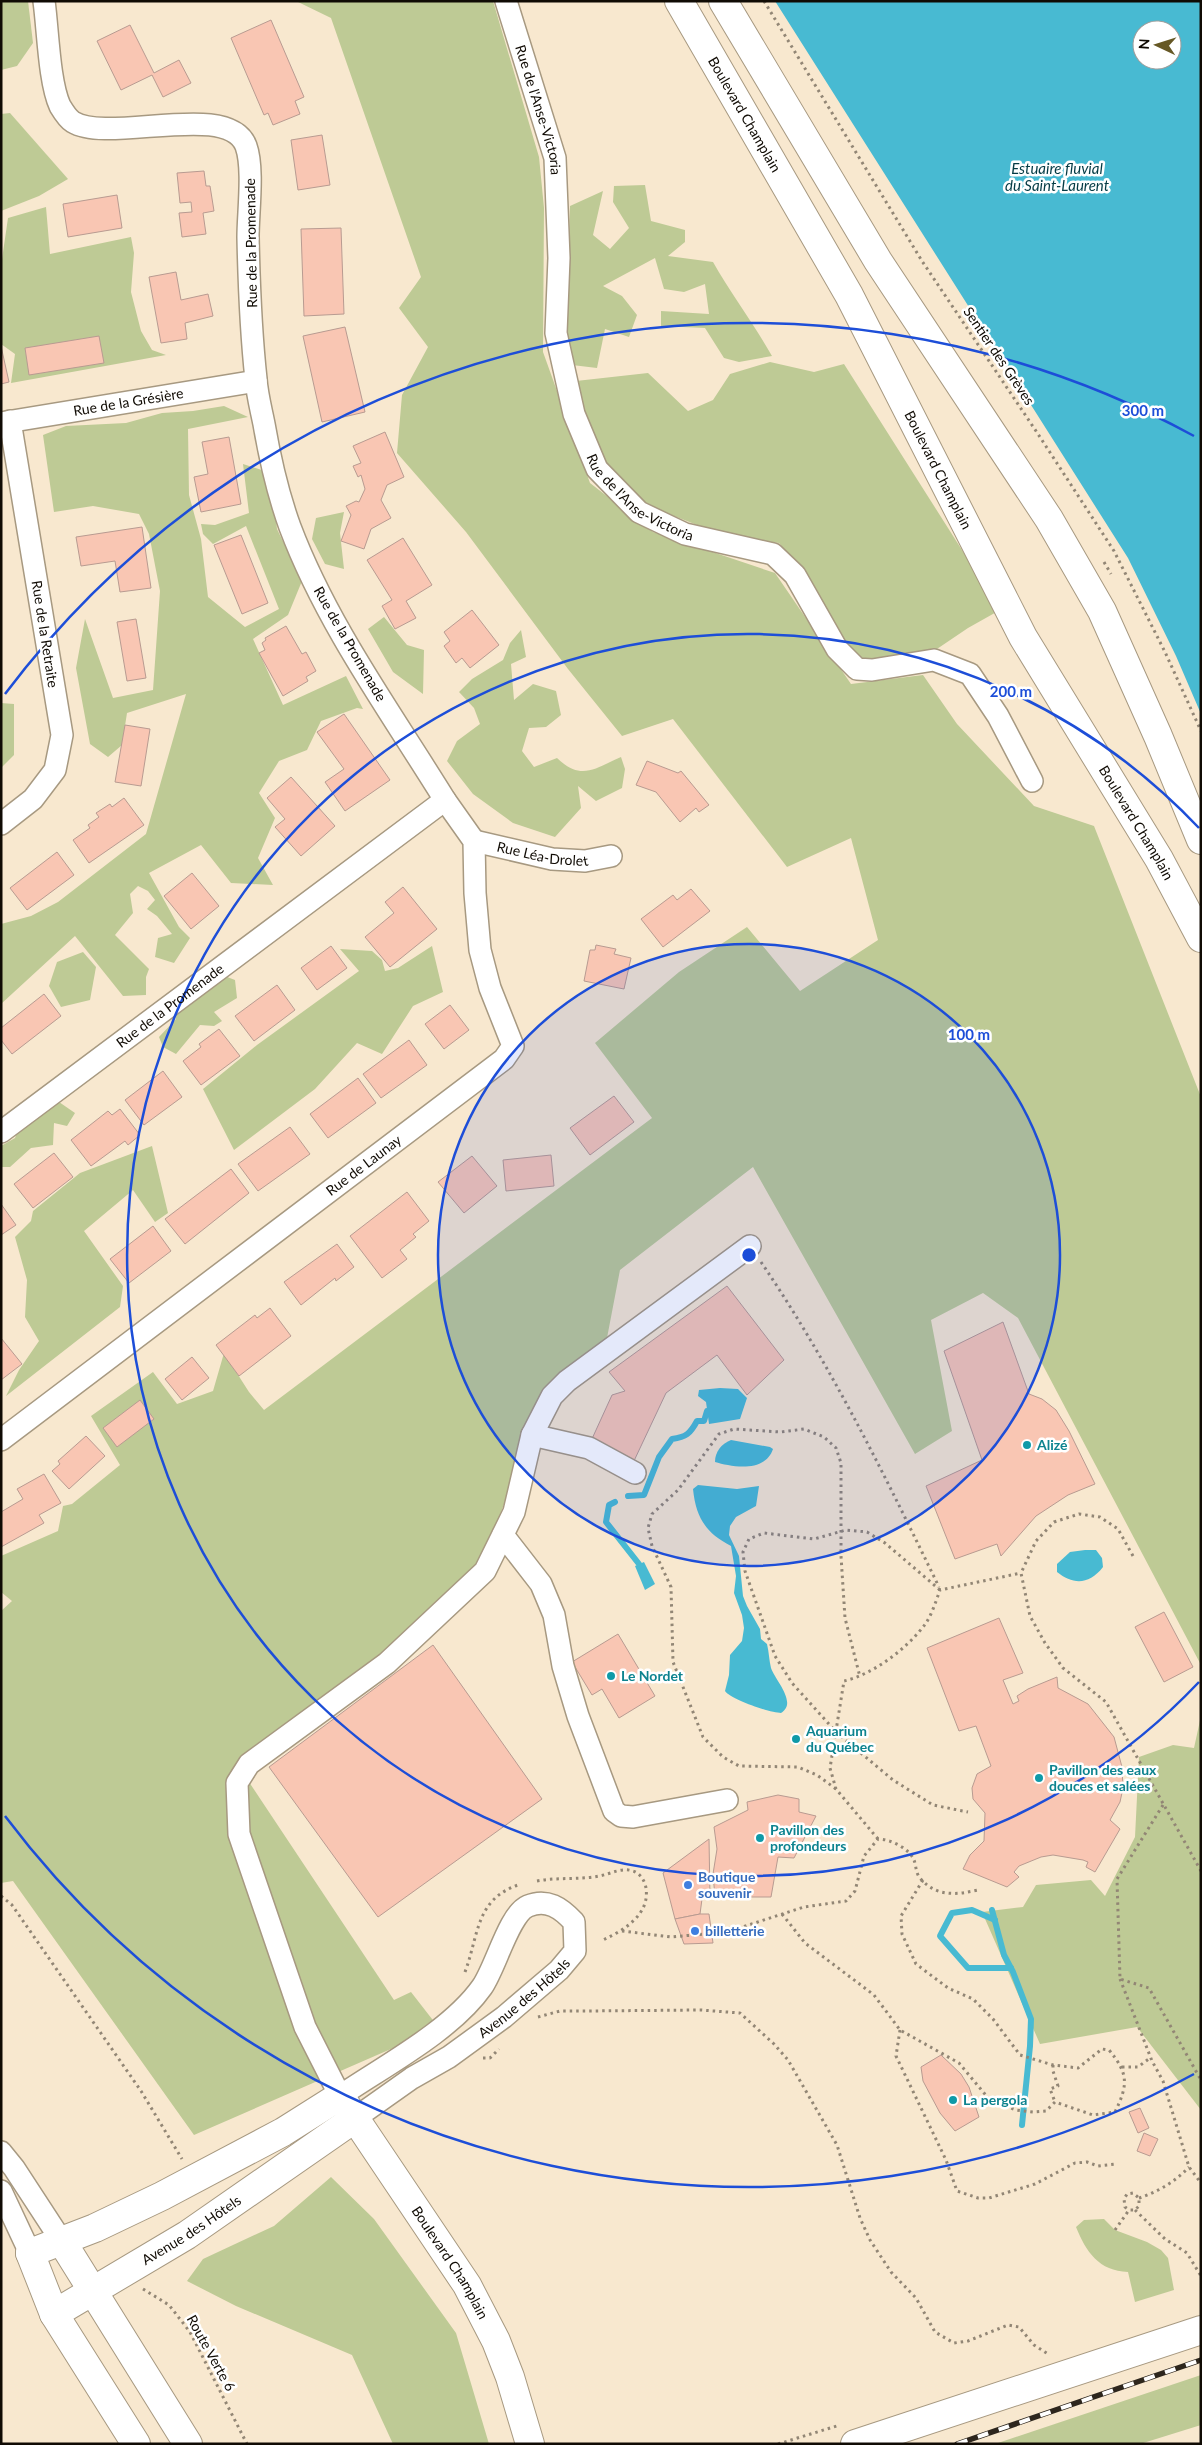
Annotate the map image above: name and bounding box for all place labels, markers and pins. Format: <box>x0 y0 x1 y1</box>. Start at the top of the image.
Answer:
centre of rings <box>740 1246 758 1264</box>
place label: Alizé <box>1036 1436 1068 1453</box>
marker: Alizé <box>1021 1439 1033 1451</box>
place label: Le Nordet <box>621 1667 684 1684</box>
marker: Le Nordet <box>605 1670 617 1682</box>
place label: Aquarium du Québec <box>805 1722 874 1755</box>
marker: Aquarium du Québec <box>790 1733 802 1745</box>
place label: Pavillon des eaux douces et salées <box>1049 1761 1157 1794</box>
marker: Pavillon des eaux douces et salées <box>1033 1772 1045 1784</box>
place label: Pavillon des profondeurs <box>770 1821 846 1854</box>
marker: Pavillon des profondeurs <box>754 1832 766 1844</box>
place label: Boutique souvenir <box>698 1868 756 1901</box>
marker: Boutique souvenir <box>682 1879 694 1891</box>
place label: billetterie <box>705 1922 765 1939</box>
marker: billetterie <box>689 1925 701 1937</box>
place label: La pergola <box>963 2091 1027 2108</box>
marker: La pergola <box>947 2094 959 2106</box>

